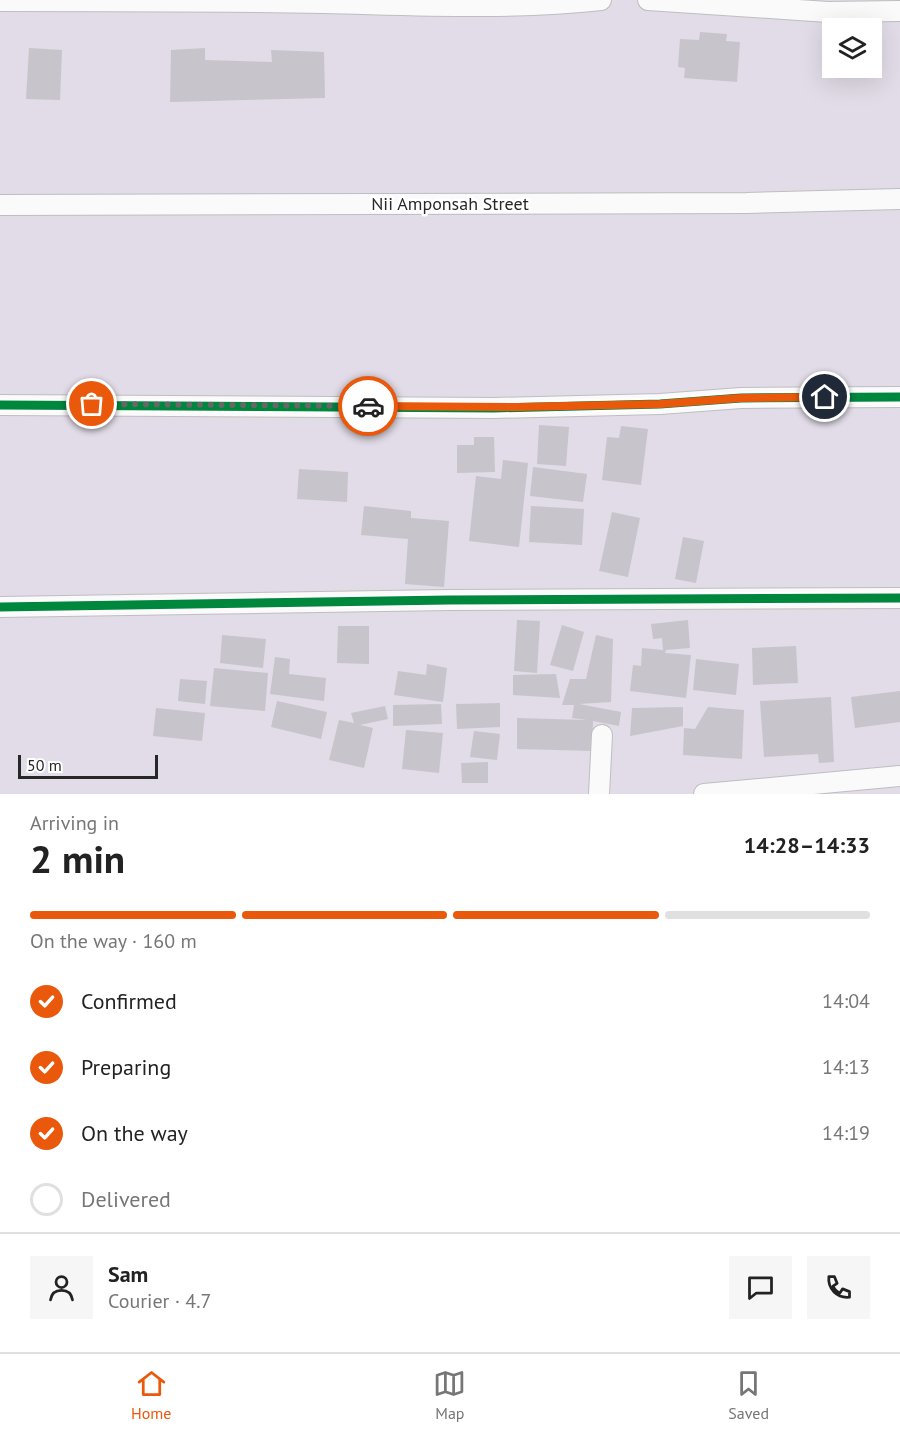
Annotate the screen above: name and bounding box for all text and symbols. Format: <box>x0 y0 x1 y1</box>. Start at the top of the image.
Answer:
map controls <box>822 18 882 78</box>
button: layers <box>822 18 882 78</box>
street label: Nii Amponsah Street <box>371 192 529 215</box>
pin <box>799 371 850 422</box>
courier <box>338 376 398 436</box>
pin <box>66 378 117 429</box>
icon: home <box>808 380 841 413</box>
icon: bag <box>75 387 108 420</box>
icon: car <box>352 390 385 423</box>
scale bar <box>18 752 158 780</box>
text: 50 m <box>27 755 62 775</box>
text: Arriving in <box>30 810 119 836</box>
text: 14:28–14:33 <box>744 831 870 859</box>
text: 2 min <box>30 833 125 884</box>
text: On the way · 160 m <box>30 928 197 954</box>
icon: check <box>30 985 63 1018</box>
text: Confirmed <box>81 987 177 1015</box>
text: 14:04 <box>822 988 870 1014</box>
icon: check <box>30 1051 63 1084</box>
text: Preparing <box>81 1053 171 1081</box>
text: 14:13 <box>822 1054 870 1080</box>
icon: check <box>30 1117 63 1150</box>
text: On the way <box>81 1119 188 1147</box>
text: 14:19 <box>822 1120 870 1146</box>
text: Delivered <box>81 1185 171 1213</box>
button: person <box>30 1256 93 1319</box>
button: chat <box>729 1256 792 1319</box>
button: phone <box>807 1256 870 1319</box>
text: Sam <box>108 1260 148 1288</box>
text: Courier · 4.7 <box>108 1288 211 1314</box>
tab: Home <box>131 1367 171 1423</box>
tab: Map <box>433 1367 466 1423</box>
tab: Saved <box>728 1367 769 1423</box>

